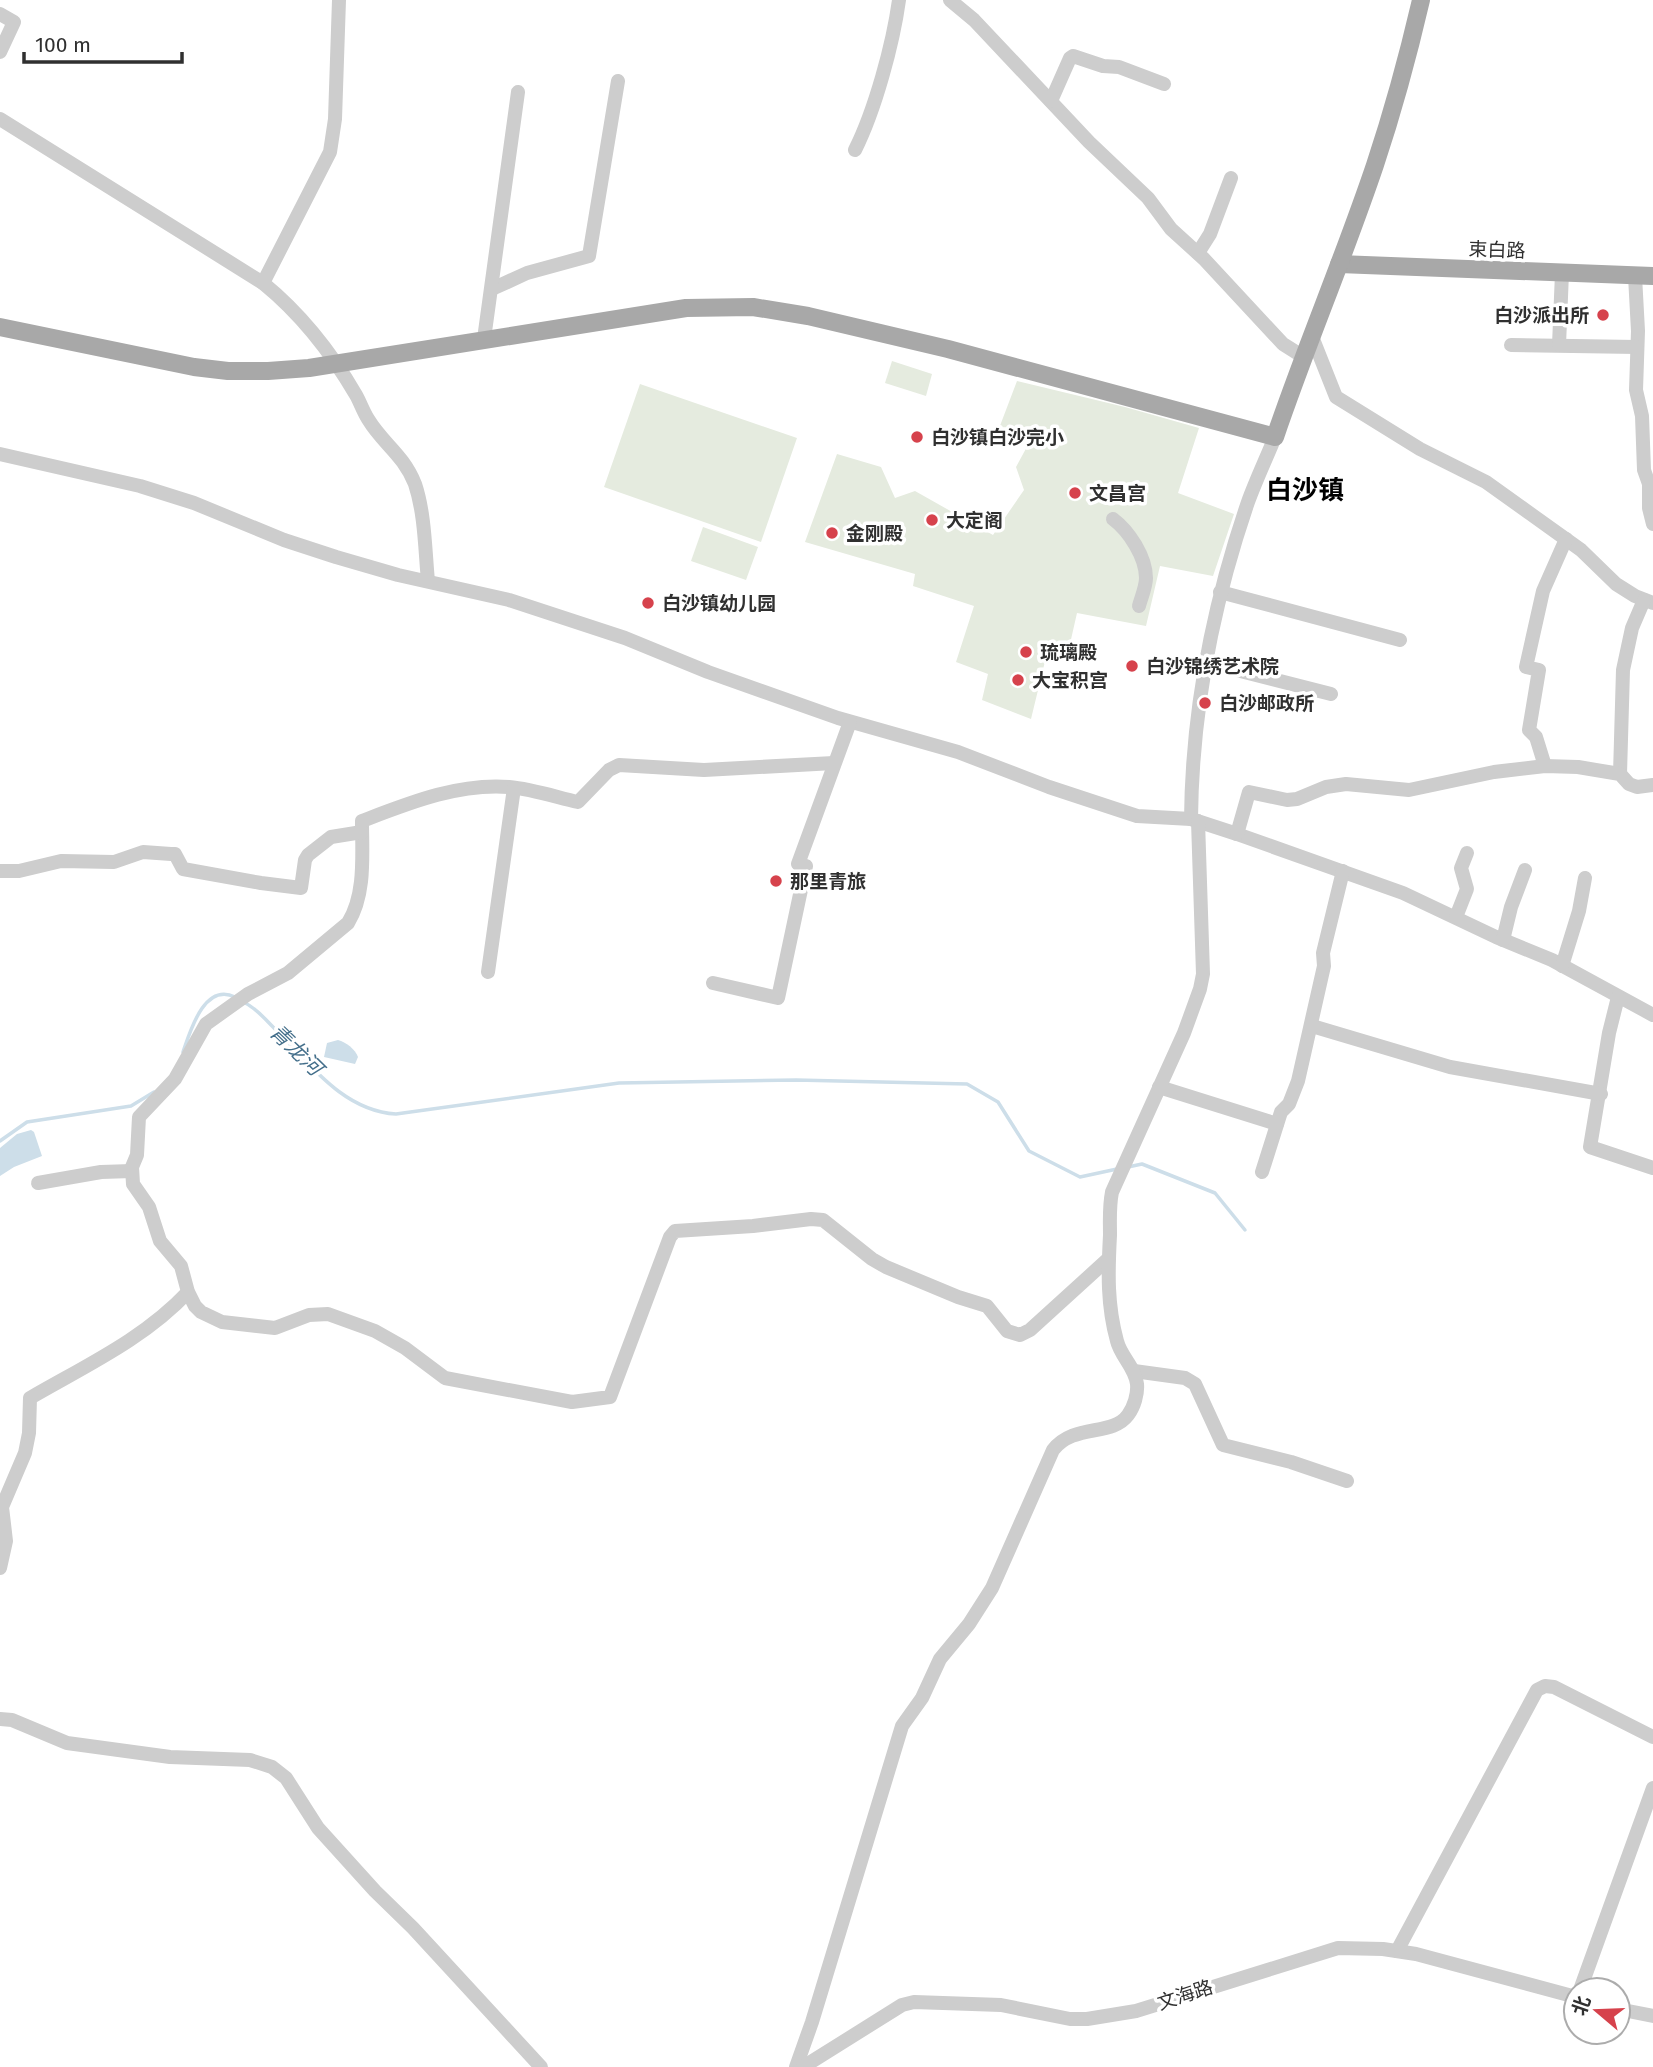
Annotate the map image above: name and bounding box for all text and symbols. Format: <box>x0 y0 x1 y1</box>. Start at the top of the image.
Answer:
scale bar <box>24 21 182 65</box>
text: 100 m <box>35 32 91 58</box>
street label: 束白路 <box>1468 238 1526 262</box>
place label: 白沙派出所 <box>1494 304 1589 327</box>
marker: 白沙派出所 <box>1595 307 1611 323</box>
place label: 白沙镇白沙完小 <box>931 426 1064 449</box>
marker: 白沙镇白沙完小 <box>909 429 925 445</box>
district label: 白沙镇 <box>1266 475 1344 506</box>
place label: 文昌宫 <box>1089 482 1146 505</box>
marker: 文昌宫 <box>1067 485 1083 501</box>
place label: 大定阁 <box>946 509 1003 532</box>
marker: 大定阁 <box>924 512 940 528</box>
place label: 金刚殿 <box>846 522 903 545</box>
marker: 金刚殿 <box>824 525 840 541</box>
place label: 白沙镇幼儿园 <box>662 592 776 615</box>
marker: 白沙镇幼儿园 <box>640 595 656 611</box>
place label: 琉璃殿 <box>1040 641 1097 664</box>
marker: 琉璃殿 <box>1018 644 1034 660</box>
place label: 白沙锦绣艺术院 <box>1146 655 1279 678</box>
marker: 白沙锦绣艺术院 <box>1124 658 1140 674</box>
place label: 大宝积宫 <box>1032 669 1108 692</box>
marker: 大宝积宫 <box>1010 672 1026 688</box>
place label: 白沙邮政所 <box>1219 692 1314 715</box>
marker: 白沙邮政所 <box>1197 695 1213 711</box>
place label: 那里青旅 <box>790 870 866 893</box>
marker: 那里青旅 <box>768 873 784 889</box>
water label: 青龙河 <box>264 1019 331 1084</box>
street label: 文海路 <box>1154 1975 1216 2015</box>
north arrow <box>1562 1976 1632 2046</box>
text: 北 <box>1567 1993 1595 2018</box>

